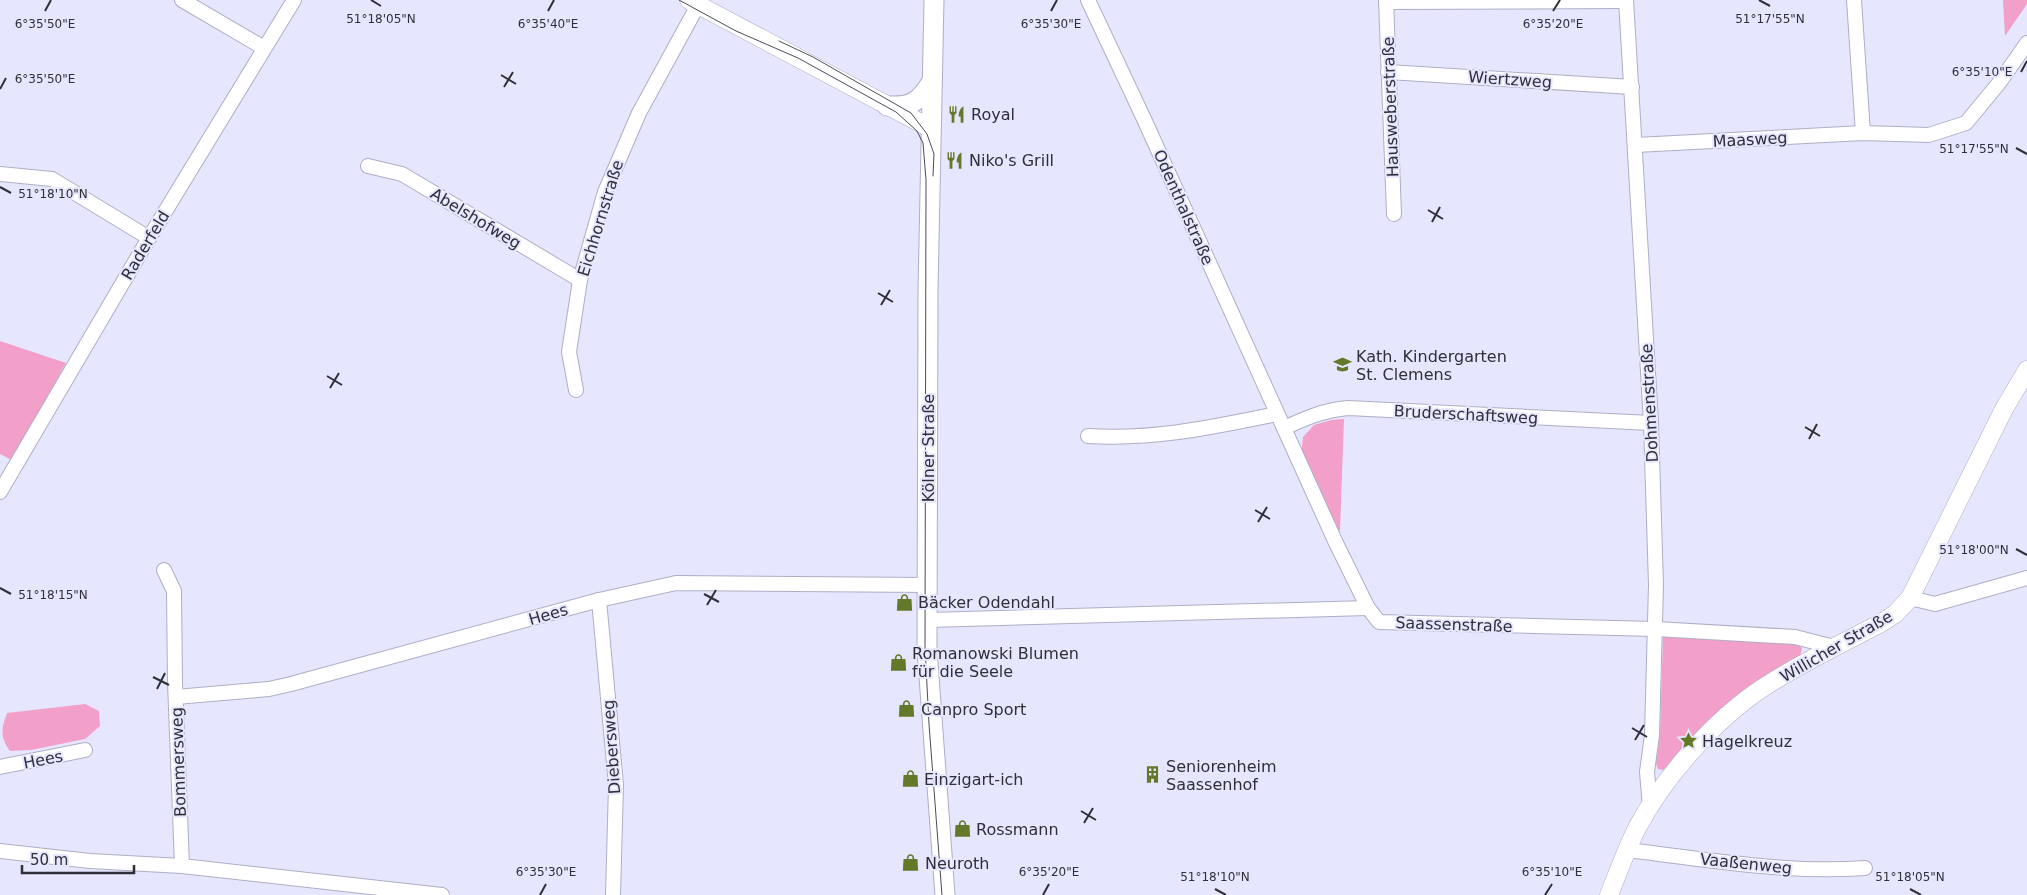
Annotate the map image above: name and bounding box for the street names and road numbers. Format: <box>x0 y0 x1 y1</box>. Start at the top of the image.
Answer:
street label: Hausweberstraße <box>1379 36 1402 178</box>
street label: Wiertzweg <box>1467 67 1553 92</box>
street label: Maasweg <box>1712 128 1788 151</box>
street label: Odenthalstraße <box>1150 147 1218 268</box>
street label: Eichhornstraße <box>574 158 627 279</box>
street label: Abelshofweg <box>427 184 524 253</box>
street label: Raderfeld <box>117 207 173 283</box>
street label: Dohmenstraße <box>1637 343 1662 463</box>
street label: Kölner Straße <box>919 394 938 502</box>
street label: Bruderschaftsweg <box>1393 401 1539 428</box>
street label: Hees <box>526 600 570 629</box>
street label: Willicher Straße <box>1777 607 1896 686</box>
street label: Saassenstraße <box>1395 613 1513 636</box>
street label: Diebersweg <box>599 699 624 795</box>
street label: Bommersweg <box>167 707 190 817</box>
street label: Hees <box>22 746 65 773</box>
street label: Vaaßenweg <box>1699 849 1793 878</box>

